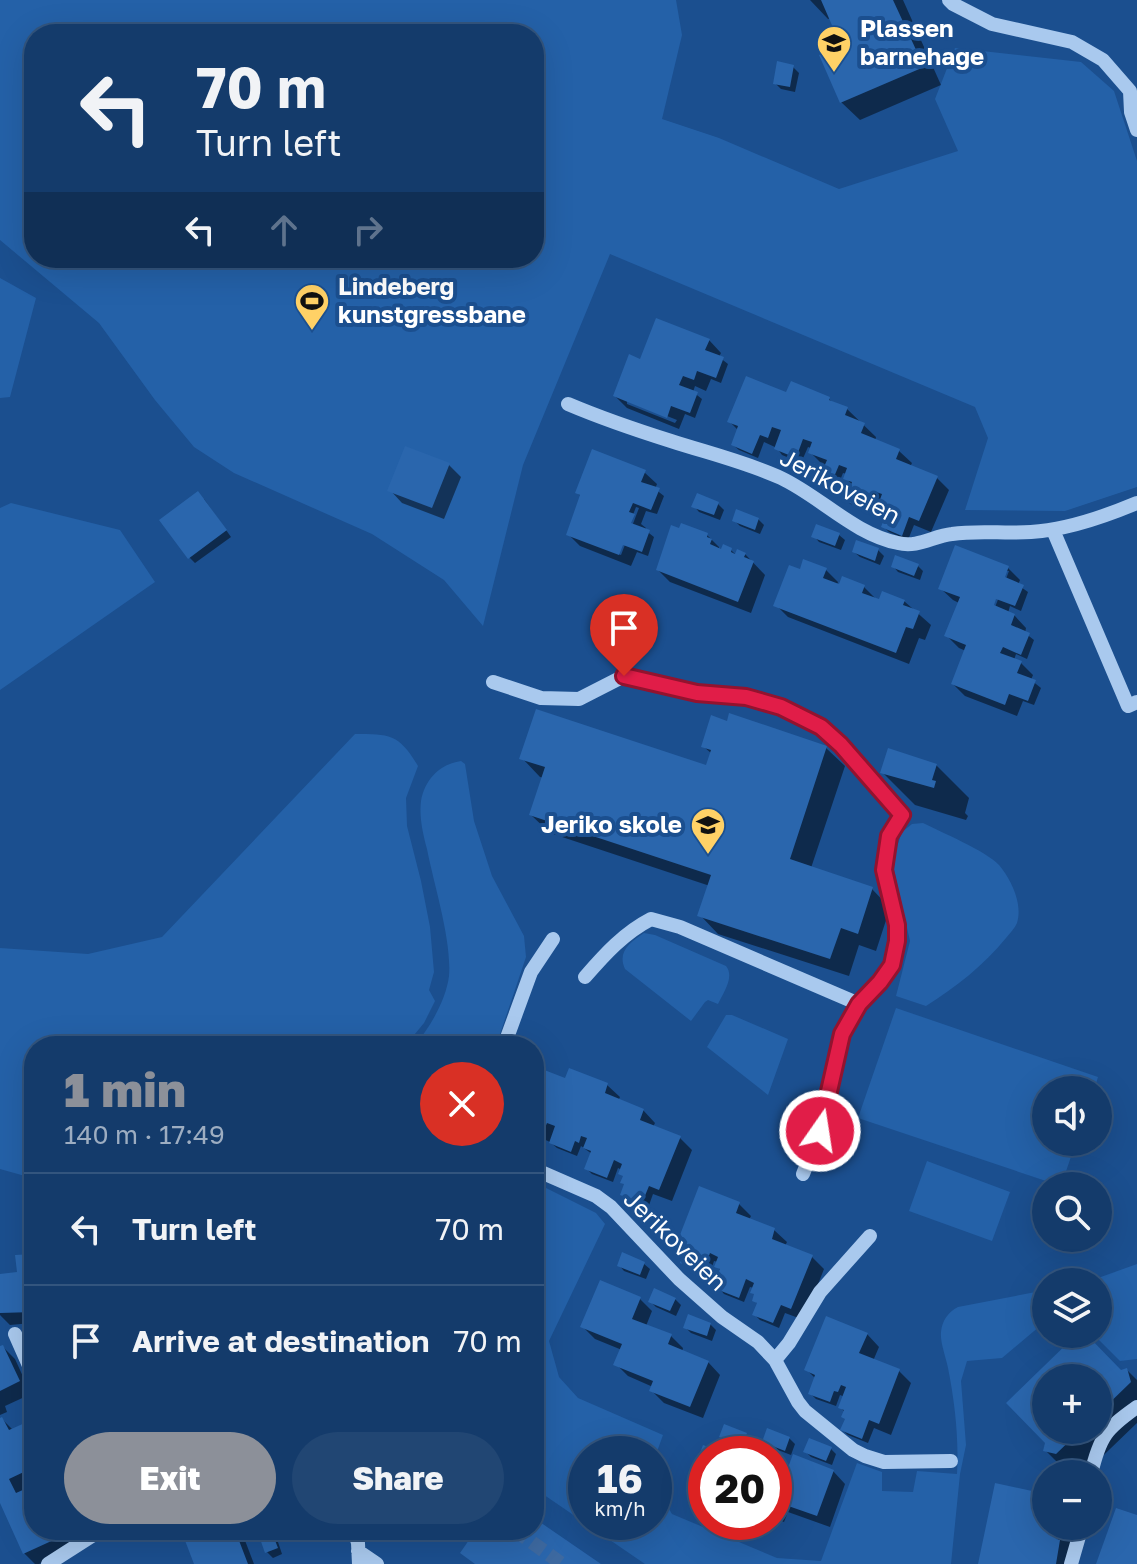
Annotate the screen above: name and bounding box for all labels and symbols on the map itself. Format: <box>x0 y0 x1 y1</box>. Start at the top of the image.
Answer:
place label: Plassen barnehage <box>860 13 984 70</box>
school or university icon: Plassen barnehage <box>815 24 853 74</box>
place label: Lindeberg kunstgressbane <box>338 271 526 328</box>
sports icon: Lindeberg kunstgressbane <box>293 282 331 332</box>
street label: Jerikoveien <box>776 442 906 529</box>
pin <box>590 594 658 676</box>
school or university icon: Jeriko skole <box>689 806 727 856</box>
place label: Jeriko skole <box>541 809 682 838</box>
position arrow <box>778 1089 862 1173</box>
street label: Jerikoveien <box>618 1184 734 1296</box>
speed limit sign: 20 <box>688 1436 792 1540</box>

